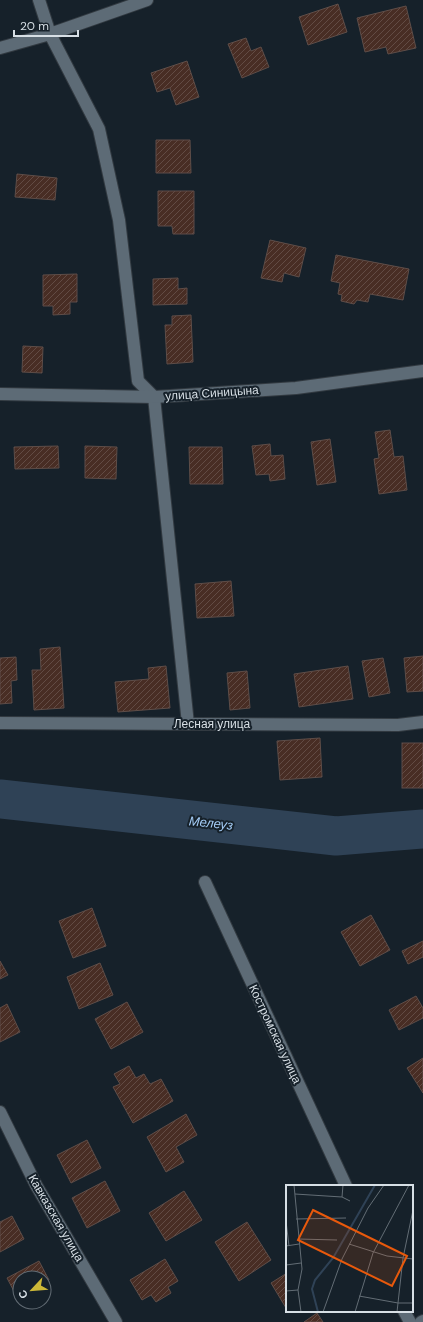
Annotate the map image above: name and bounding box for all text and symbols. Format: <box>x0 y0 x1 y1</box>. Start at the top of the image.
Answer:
scale bar <box>14 12 78 38</box>
text: 20 m <box>20 18 49 34</box>
street label: улица Синицына <box>165 382 260 404</box>
street label: Лесная улица <box>174 716 251 732</box>
water label: Мелеуз <box>188 812 234 834</box>
street label: Костромская улица <box>245 982 305 1086</box>
street label: Кавказская улица <box>24 1171 88 1265</box>
inset map <box>286 1185 413 1312</box>
north arrow <box>12 1270 52 1310</box>
text: С <box>15 1288 31 1301</box>

